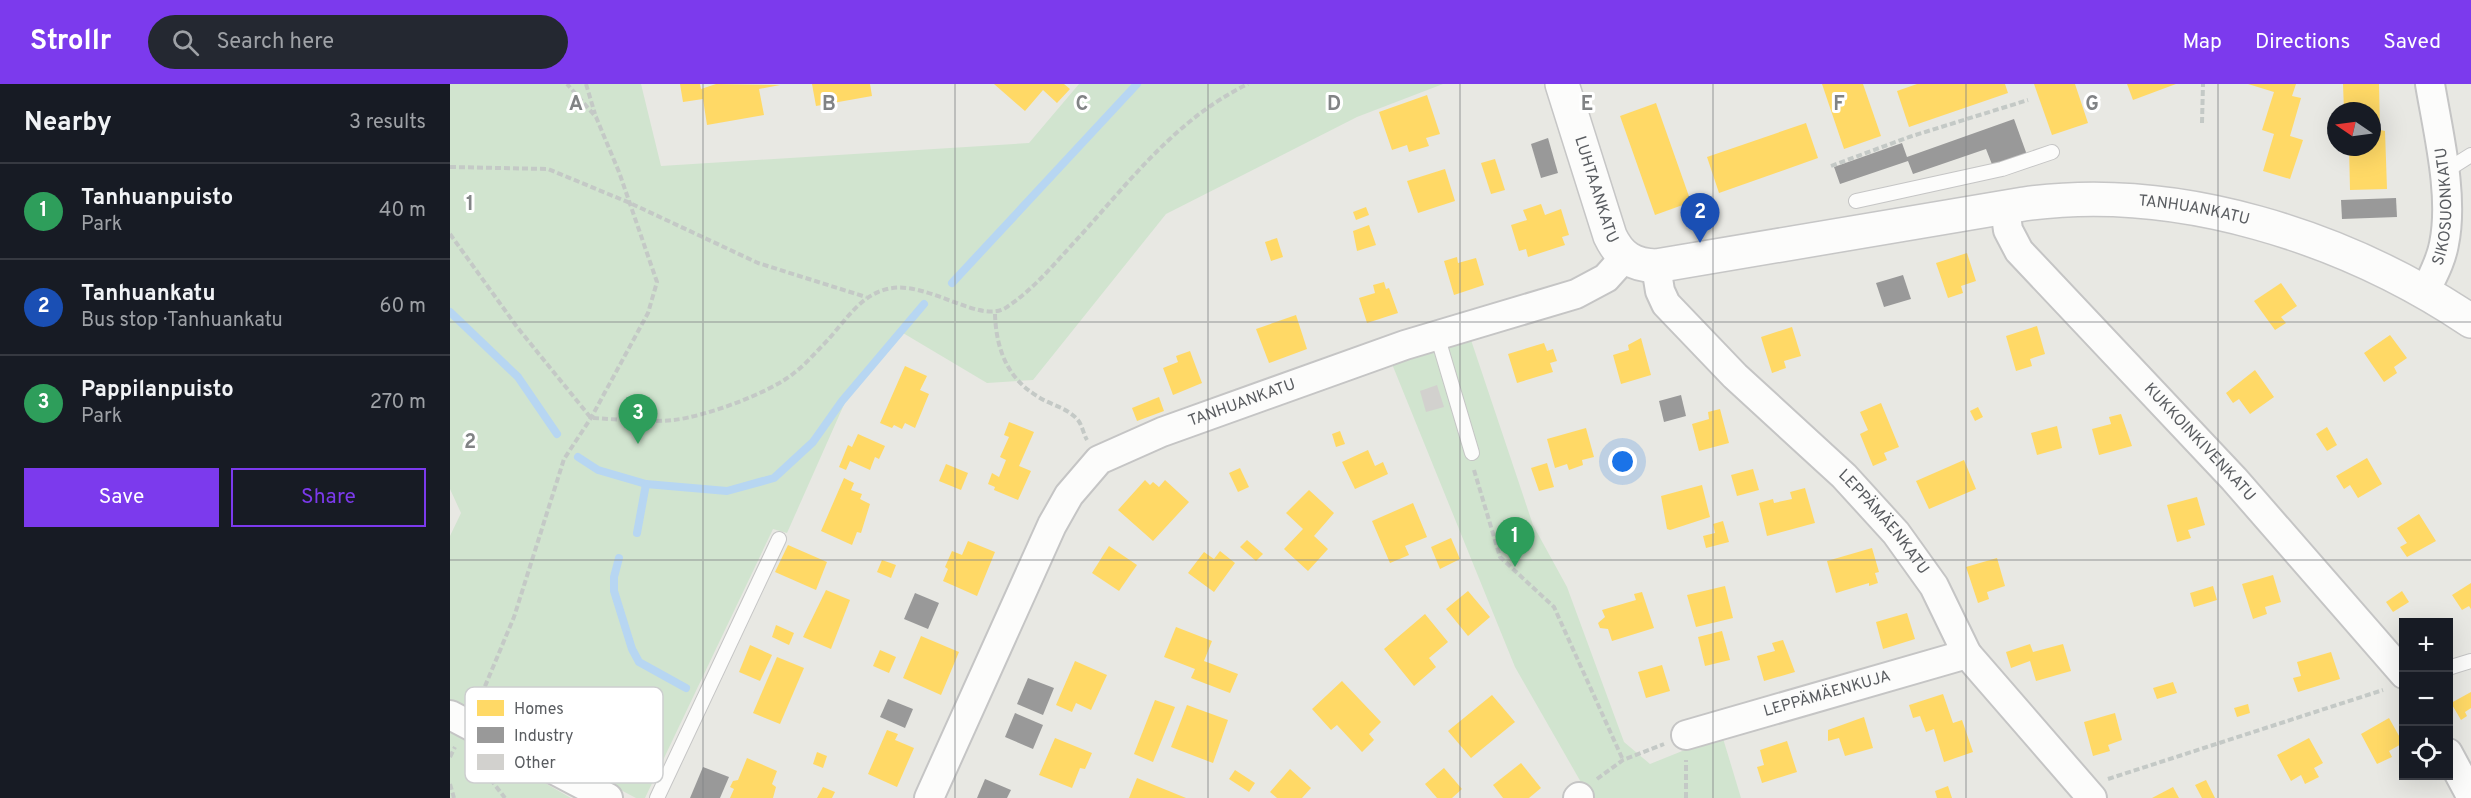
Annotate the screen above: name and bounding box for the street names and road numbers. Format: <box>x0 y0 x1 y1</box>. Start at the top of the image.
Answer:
street label: LUHTAANKATU <box>1569 134 1622 247</box>
street label: SIKOSUONKATU <box>2428 146 2457 269</box>
street label: TANHUANKATU <box>2138 191 2252 230</box>
street label: TANHUANKATU <box>1186 375 1298 432</box>
street label: KUKKOINKIVENKATU <box>2139 379 2259 506</box>
street label: LEPPÄMÄENKATU <box>1834 465 1933 579</box>
street label: LEPPÄMÄENKUJA <box>1761 666 1893 722</box>

